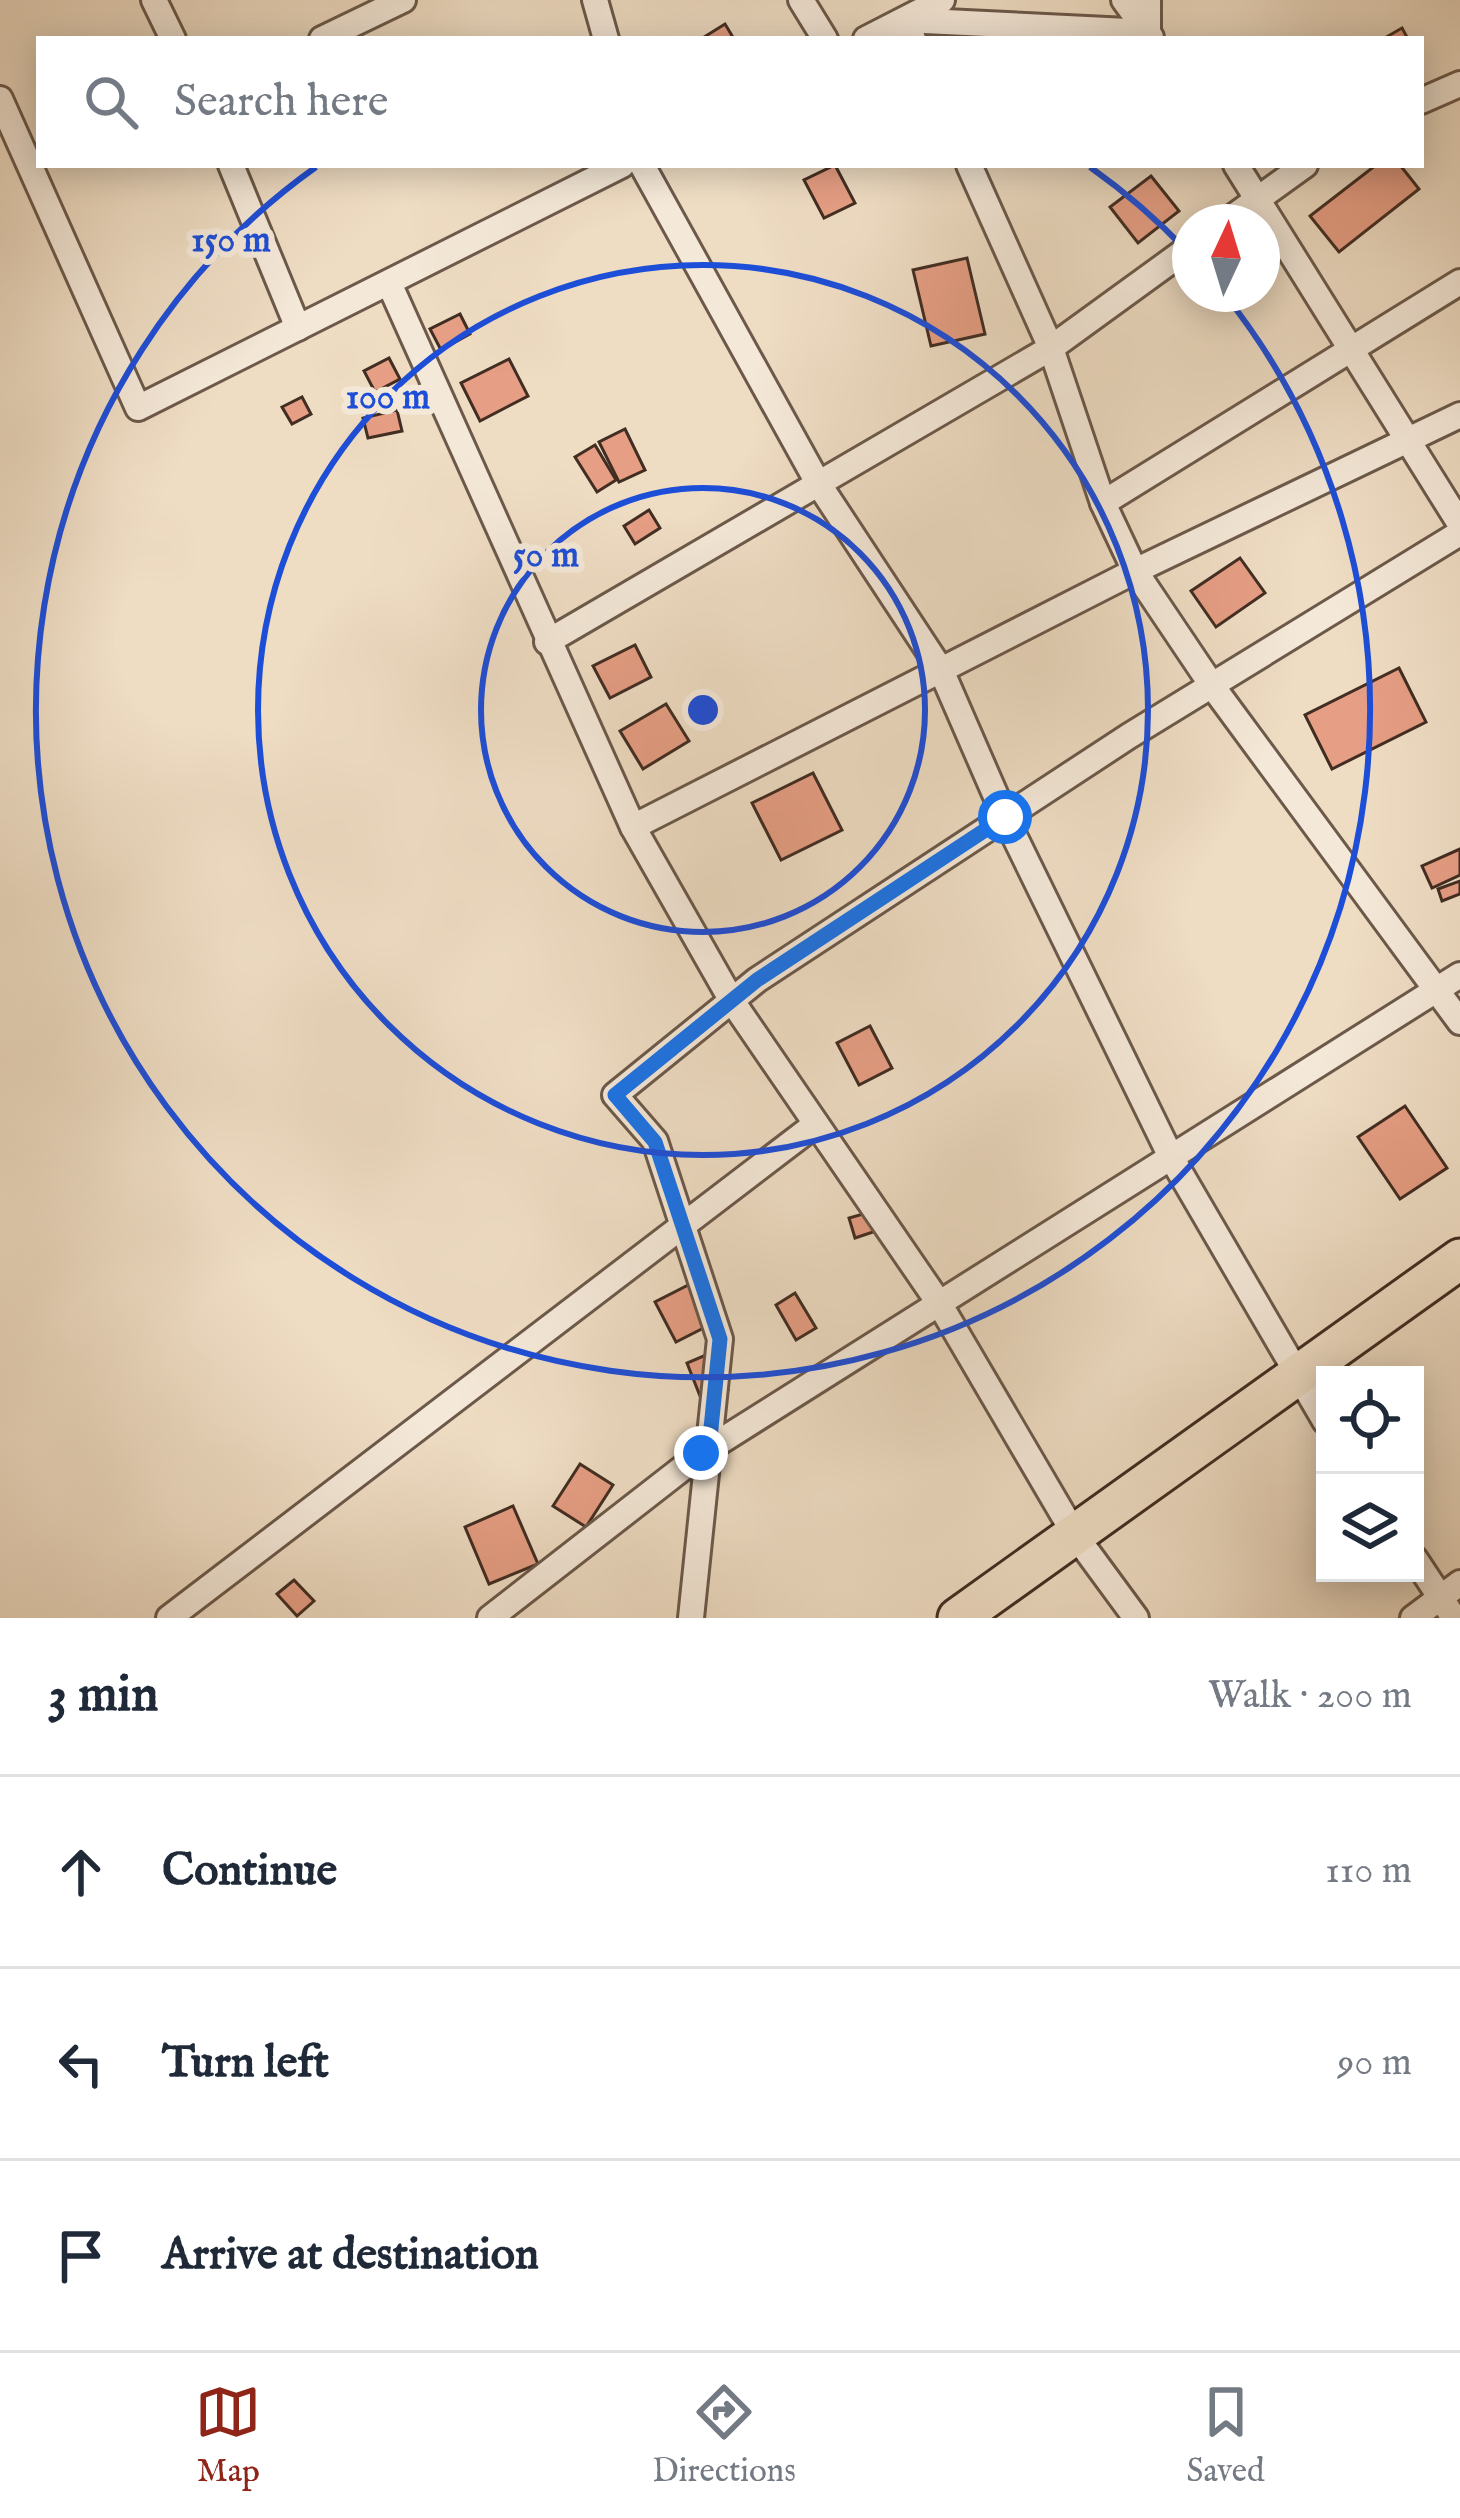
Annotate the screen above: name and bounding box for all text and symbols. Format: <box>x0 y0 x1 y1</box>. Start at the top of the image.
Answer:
search box <box>36 36 1424 168</box>
icon: search <box>78 69 144 135</box>
text: Search here <box>174 74 388 131</box>
north arrow <box>1172 204 1280 312</box>
text: 150 m <box>191 218 271 264</box>
text: 100 m <box>346 375 430 421</box>
text: 50 m <box>513 533 579 579</box>
centre of rings <box>682 689 724 731</box>
route start <box>978 790 1032 844</box>
map controls <box>1316 1366 1424 1582</box>
button: locate <box>1316 1366 1424 1474</box>
route end <box>674 1426 728 1480</box>
button: layers <box>1316 1474 1424 1582</box>
text: 3 min <box>48 1664 158 1729</box>
text: Walk · 200 m <box>1208 1672 1412 1721</box>
icon: ahead <box>48 1839 114 1905</box>
text: Continue <box>162 1843 337 1900</box>
text: 110 m <box>1325 1847 1412 1896</box>
icon: left <box>48 2031 114 2097</box>
text: Turn left <box>162 2035 329 2092</box>
text: 90 m <box>1337 2039 1412 2088</box>
icon: arrive <box>48 2223 114 2289</box>
text: Arrive at destination <box>162 2227 539 2284</box>
tab: Map <box>195 2379 261 2493</box>
tab: Directions <box>652 2379 796 2493</box>
tab: Saved <box>1187 2379 1265 2493</box>

